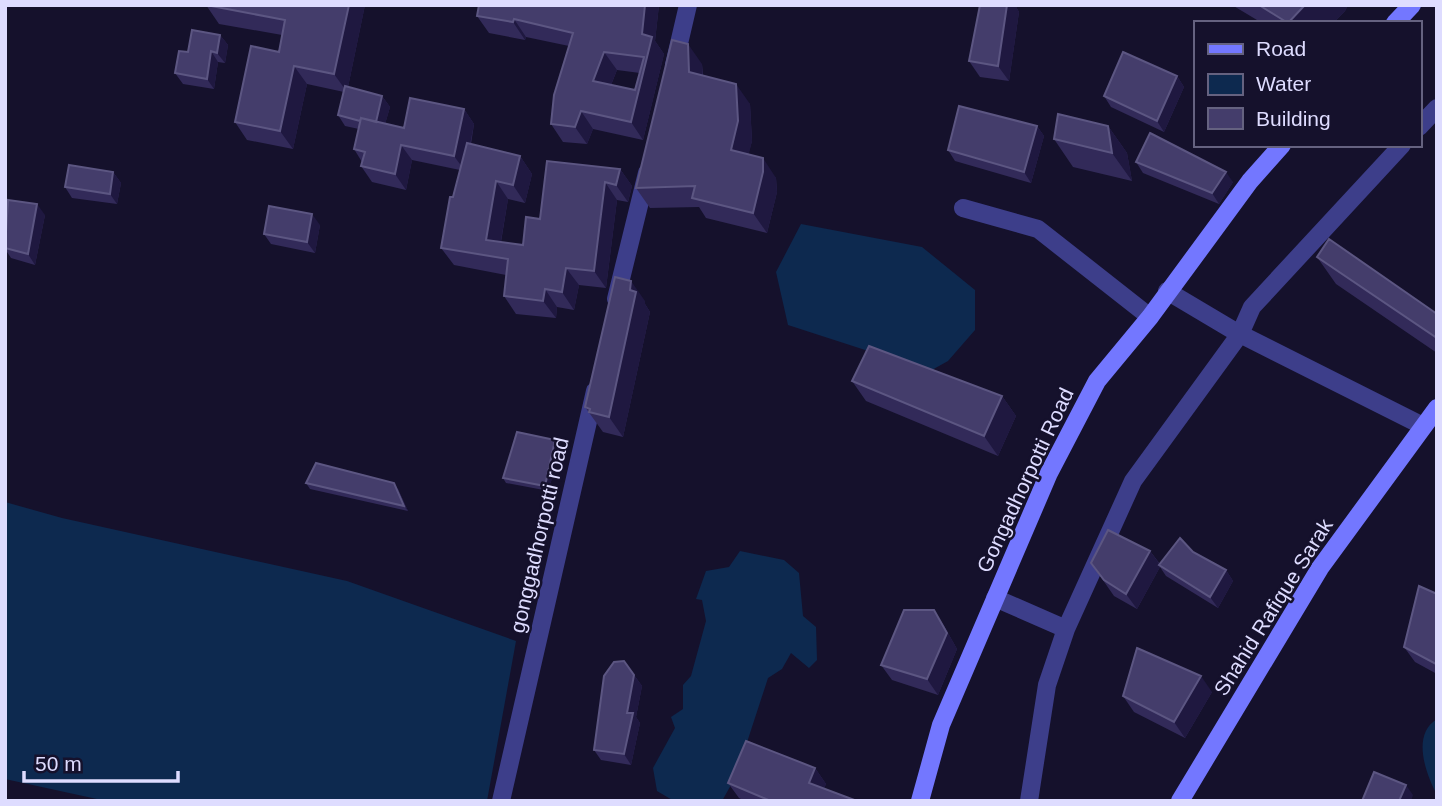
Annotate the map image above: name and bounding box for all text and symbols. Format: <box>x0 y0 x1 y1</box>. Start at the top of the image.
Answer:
legend <box>1194 21 1421 147</box>
text: Road <box>1256 37 1306 60</box>
text: Water <box>1256 72 1311 95</box>
text: Building <box>1256 107 1331 130</box>
street label: Gongadhorpotti Road <box>972 384 1078 576</box>
street label: gonggadhorpotti road <box>505 435 573 635</box>
street label: Shahid Rafique Sarak <box>1209 514 1337 700</box>
scale bar <box>24 740 178 784</box>
text: 50 m <box>35 752 82 775</box>

